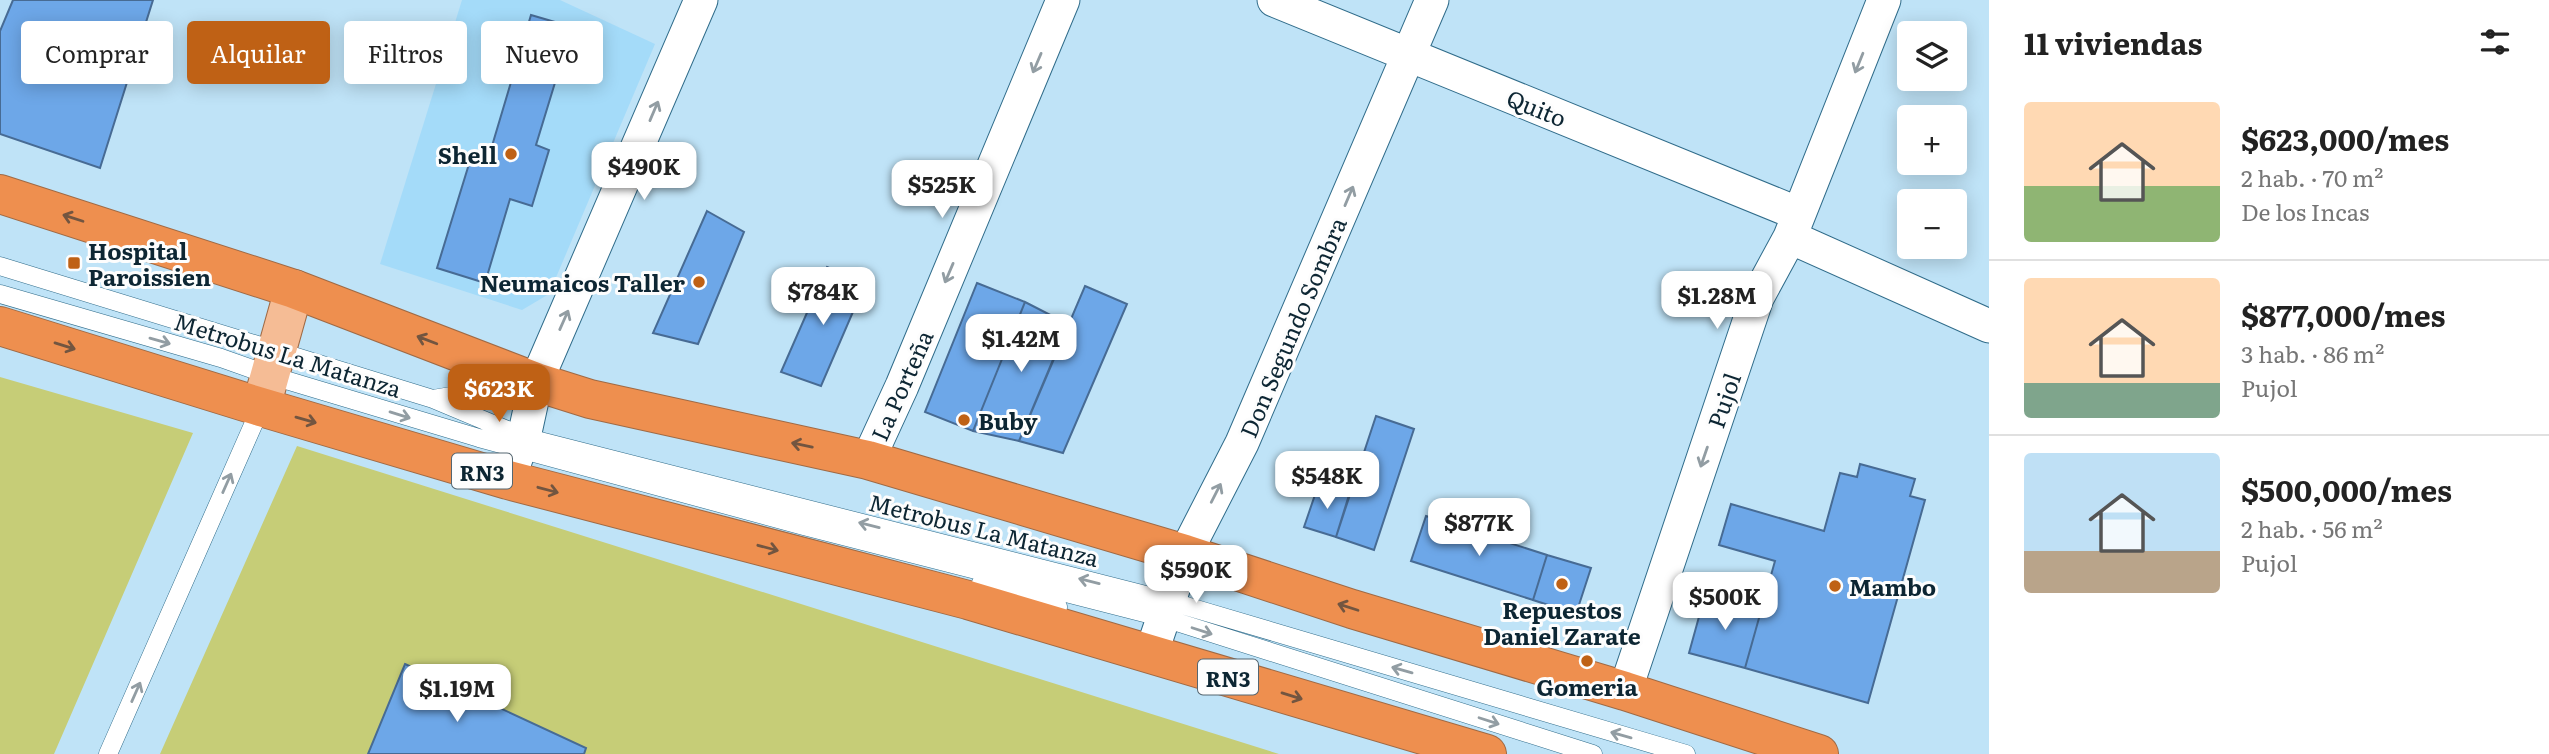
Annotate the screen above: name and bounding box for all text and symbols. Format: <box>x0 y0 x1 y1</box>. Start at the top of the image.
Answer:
text: 11 viviendas <box>2024 20 2202 64</box>
chip: Comprar <box>21 21 173 84</box>
chip: Alquilar <box>187 21 330 84</box>
chip: Filtros <box>344 21 467 84</box>
chip: Nuevo <box>481 21 603 84</box>
map controls <box>1897 21 1967 259</box>
button: layers <box>1897 21 1967 91</box>
icon: filters <box>2476 23 2514 61</box>
one-way arrow <box>1030 52 1043 73</box>
one-way arrow <box>1851 52 1864 74</box>
street label: Quito <box>1502 80 1572 134</box>
one-way arrow <box>648 101 661 122</box>
button: + <box>1897 105 1967 175</box>
text: $623,000/mes <box>2241 116 2449 160</box>
icon: home <box>2080 130 2164 214</box>
place label: Shell <box>438 137 497 171</box>
pin: $490K <box>595 142 693 202</box>
marker: Shell <box>503 146 519 162</box>
text: $490K <box>607 148 681 182</box>
pin: $525K <box>893 160 991 220</box>
text: 2 hab. · 70 m² <box>2241 160 2383 194</box>
text: $525K <box>908 166 976 200</box>
one-way arrow <box>1343 186 1356 207</box>
button: − <box>1897 189 1967 259</box>
text: De los Incas <box>2241 194 2369 228</box>
one-way arrow <box>63 211 85 223</box>
street label: Don Segundo Sombra <box>1230 211 1354 442</box>
place label: Hospital Paroissien <box>88 233 211 293</box>
marker: Hospital Paroissien <box>66 255 82 271</box>
one-way arrow <box>942 261 955 283</box>
place label: Neumaicos Taller <box>480 265 686 299</box>
pin: $784K <box>774 268 872 327</box>
pin: $1.28M <box>1660 272 1774 331</box>
text: $784K <box>787 273 859 307</box>
marker: Neumaicos Taller <box>691 274 707 290</box>
text: $1.28M <box>1677 277 1757 311</box>
text: $877,000/mes <box>2241 292 2445 336</box>
street label: Metrobus La Matanza <box>170 303 406 405</box>
icon: home <box>2080 306 2164 390</box>
one-way arrow <box>558 310 571 331</box>
pin: $1.42M <box>964 314 1078 374</box>
text: $1.42M <box>981 320 1061 354</box>
street label: La Porteña <box>861 324 941 446</box>
one-way arrow <box>417 333 438 345</box>
one-way arrow <box>148 335 170 348</box>
text: 3 hab. · 86 m² <box>2241 336 2384 370</box>
one-way arrow <box>54 340 76 353</box>
pin: $623K <box>450 364 548 424</box>
street label: Pujol <box>1698 368 1748 432</box>
text: $623K <box>464 370 534 404</box>
text: Pujol <box>2241 370 2297 404</box>
place label: Buby <box>978 403 1037 437</box>
one-way arrow <box>389 409 411 422</box>
marker: Buby <box>956 412 972 428</box>
one-way arrow <box>294 414 317 427</box>
one-way arrow <box>791 438 814 452</box>
one-way arrow <box>1696 445 1709 467</box>
pin: $548K <box>1278 452 1376 511</box>
road number: RN3 <box>452 454 512 489</box>
text: $548K <box>1291 457 1363 491</box>
text: $500,000/mes <box>2241 467 2452 511</box>
one-way arrow <box>221 473 234 494</box>
icon: home <box>2080 481 2164 565</box>
one-way arrow <box>1210 483 1224 504</box>
one-way arrow <box>536 484 559 497</box>
street label: Metrobus La Matanza <box>865 484 1103 574</box>
pin: $877K <box>1430 498 1528 558</box>
text: $877K <box>1444 504 1514 538</box>
text: 2 hab. · 56 m² <box>2241 511 2383 545</box>
one-way arrow <box>858 518 881 531</box>
one-way arrow <box>756 542 779 555</box>
text: Pujol <box>2241 545 2297 579</box>
pin: $590K <box>1147 546 1245 605</box>
text: $590K <box>1160 551 1232 585</box>
place label: Mambo <box>1849 569 1936 603</box>
pin: $500K <box>1676 572 1774 632</box>
one-way arrow <box>1078 574 1101 587</box>
marker: Repuestos Daniel Zarate <box>1554 576 1570 592</box>
text: $500K <box>1689 578 1761 612</box>
marker: Mambo <box>1827 578 1843 594</box>
place label: Repuestos Daniel Zarate <box>1483 592 1641 652</box>
one-way arrow <box>1337 600 1359 613</box>
one-way arrow <box>1191 625 1213 638</box>
marker: Gomeria <box>1579 653 1595 669</box>
road number: RN3 <box>1198 660 1258 694</box>
one-way arrow <box>1392 663 1414 676</box>
pin: $1.19M <box>400 664 514 724</box>
place label: Gomeria <box>1536 669 1638 703</box>
text: $1.19M <box>419 670 495 704</box>
one-way arrow <box>130 681 143 703</box>
one-way arrow <box>1281 690 1303 703</box>
one-way arrow <box>1478 715 1500 728</box>
one-way arrow <box>1610 727 1632 740</box>

